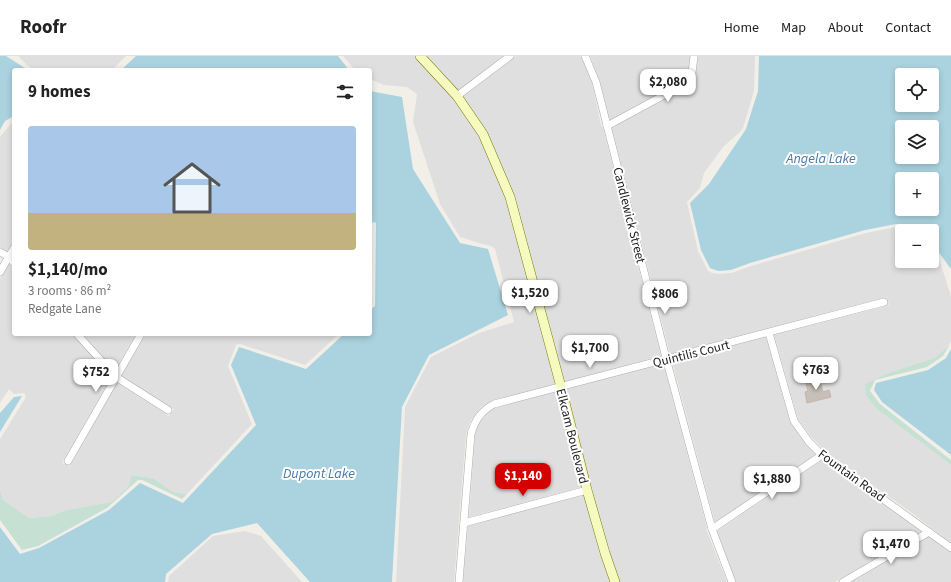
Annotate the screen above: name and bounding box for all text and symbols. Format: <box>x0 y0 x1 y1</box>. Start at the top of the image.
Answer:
text: Roofr <box>20 14 67 41</box>
text: Home <box>724 18 759 38</box>
text: Map <box>781 18 806 38</box>
text: About <box>828 18 863 38</box>
text: Contact <box>885 18 931 38</box>
map controls <box>895 68 939 268</box>
button: locate <box>895 68 939 112</box>
pin: $2,080 <box>635 69 701 103</box>
text: $2,080 <box>649 73 687 91</box>
text: 9 homes <box>28 80 90 104</box>
icon: filters <box>334 81 356 103</box>
button: layers <box>895 120 939 164</box>
water label: Angela Lake <box>785 149 856 169</box>
icon: home <box>156 152 228 224</box>
street label: Candlewick Street <box>608 165 650 266</box>
button: + <box>895 172 939 216</box>
button: − <box>895 224 939 268</box>
text: $1,140/mo <box>28 258 108 282</box>
pin: $1,520 <box>497 280 563 314</box>
pin: $806 <box>641 281 689 315</box>
text: 3 rooms · 86 m² <box>28 282 111 300</box>
text: $1,520 <box>511 284 549 302</box>
text: $806 <box>651 285 679 303</box>
text: Redgate Lane <box>28 300 101 318</box>
pin: $1,700 <box>557 335 623 369</box>
street label: Quintilis Court <box>651 336 732 372</box>
text: $1,700 <box>571 339 609 357</box>
pin: $763 <box>792 357 840 391</box>
pin: $752 <box>72 359 120 393</box>
text: $763 <box>802 361 830 379</box>
text: $752 <box>82 363 110 381</box>
street label: Elkcam Boulevard <box>551 387 593 486</box>
street label: Fountain Road <box>814 445 889 506</box>
pin: $1,140 <box>490 463 556 497</box>
water label: Dupont Lake <box>283 464 355 484</box>
pin: $1,880 <box>739 466 805 500</box>
text: $1,140 <box>504 467 542 485</box>
text: $1,880 <box>753 470 791 488</box>
pin: $1,470 <box>858 531 924 565</box>
text: $1,470 <box>872 535 910 553</box>

